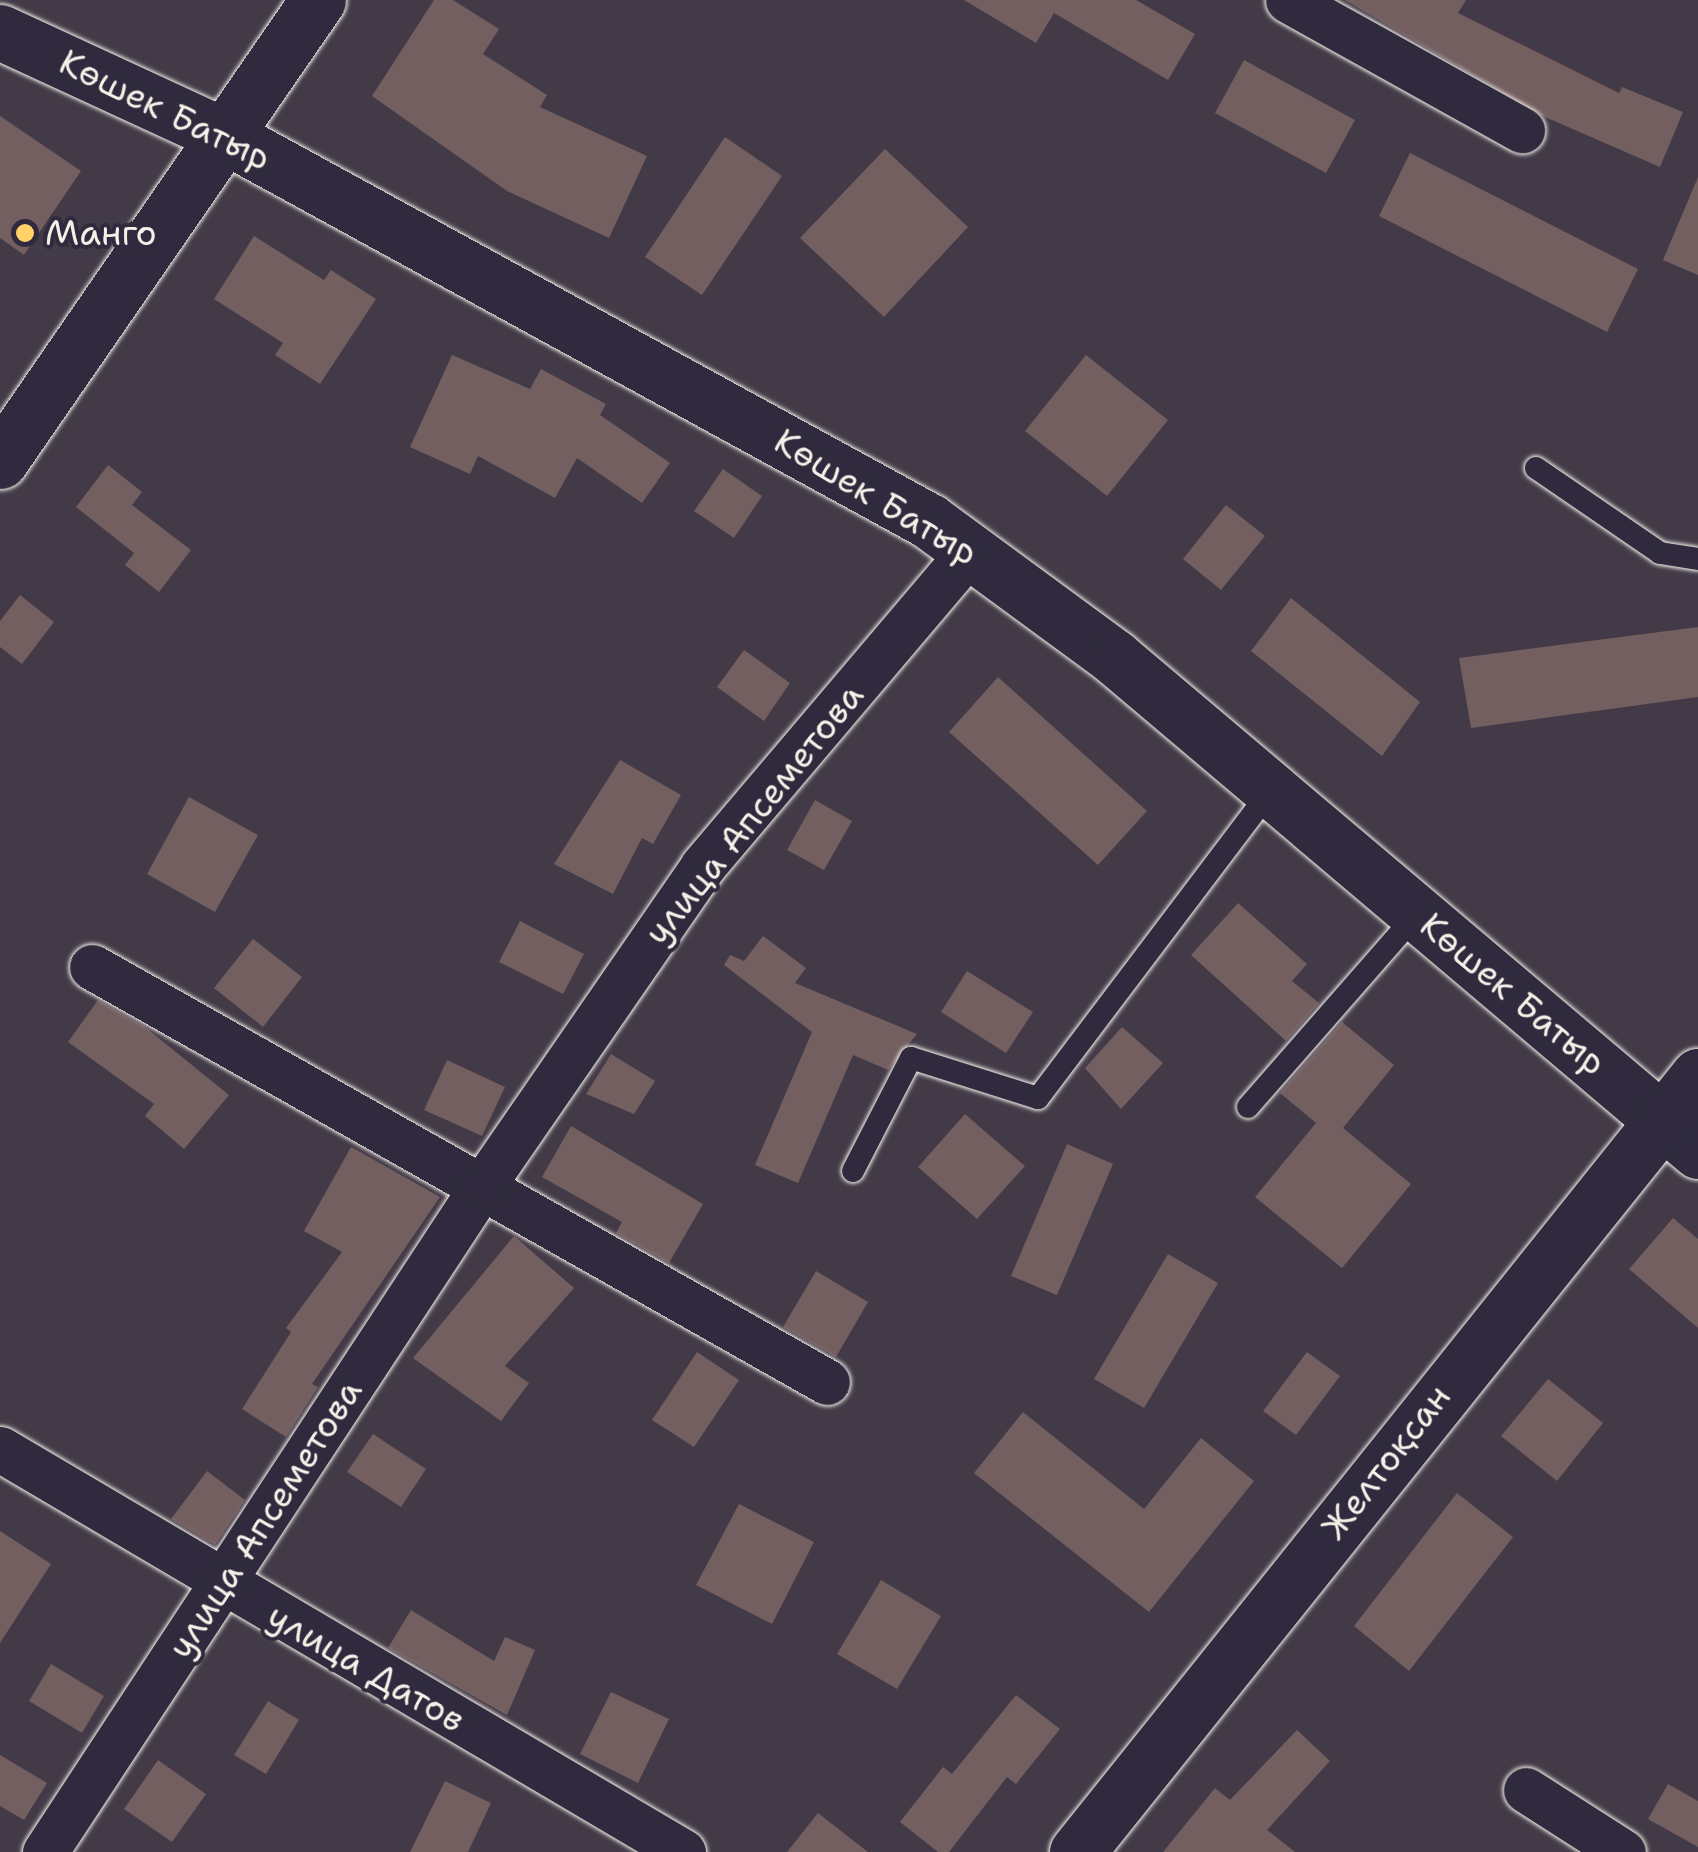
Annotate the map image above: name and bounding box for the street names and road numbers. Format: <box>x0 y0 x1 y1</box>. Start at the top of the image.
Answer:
street label: Көшек Батыр <box>53 41 277 179</box>
street label: Көшек Батыр <box>767 420 985 574</box>
street label: улица Апсеметова <box>636 675 872 953</box>
street label: Көшек Батыр <box>1412 904 1614 1084</box>
street label: улица Апсеметова <box>159 1372 371 1666</box>
street label: Желтоқсан <box>1313 1376 1459 1548</box>
street label: улица Датов <box>260 1595 472 1741</box>

